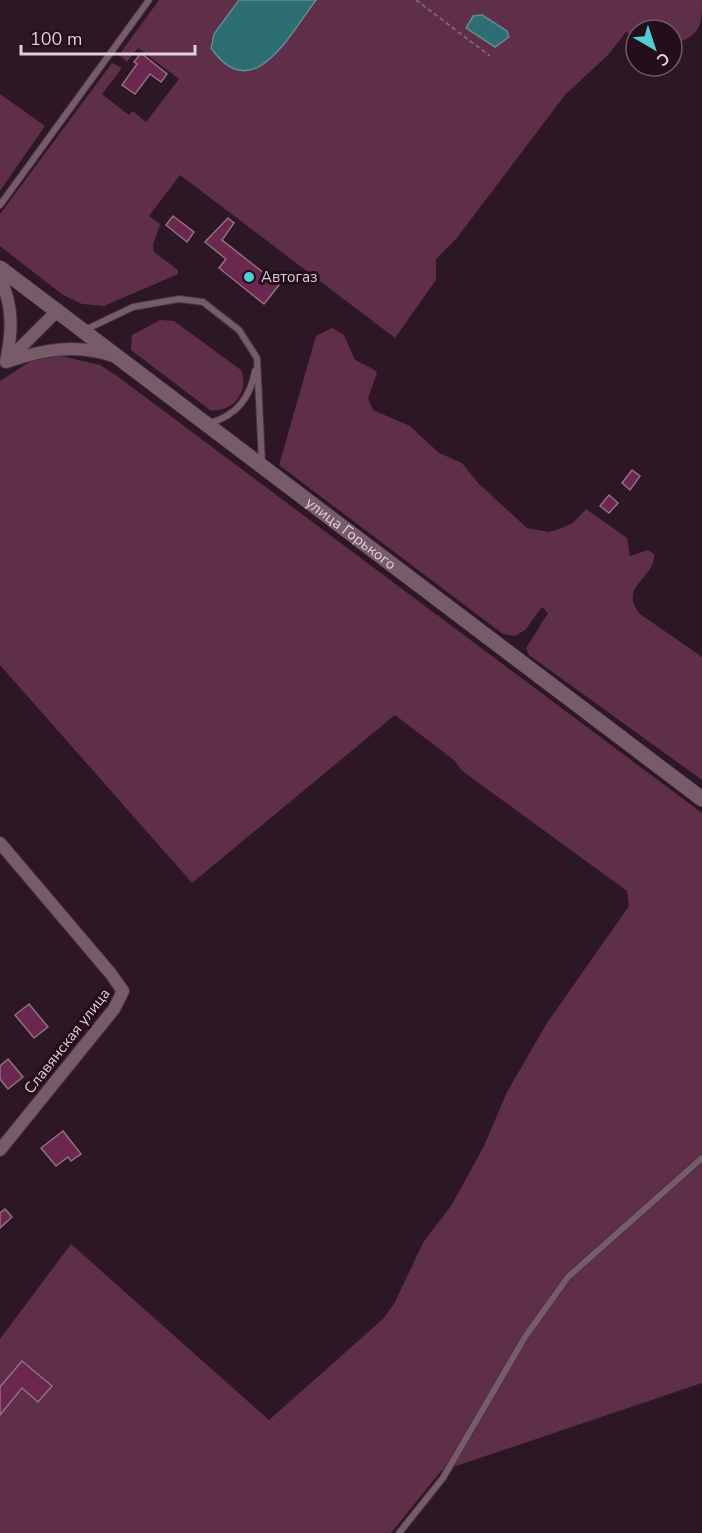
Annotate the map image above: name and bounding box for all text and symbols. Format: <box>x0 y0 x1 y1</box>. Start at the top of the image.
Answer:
scale bar <box>21 18 195 56</box>
north arrow <box>624 18 684 78</box>
text: 100 m <box>30 27 82 51</box>
text: С <box>652 47 674 71</box>
place label: Автогаз <box>261 267 317 287</box>
marker: Автогаз <box>242 270 256 284</box>
street label: улица Горького <box>301 493 400 574</box>
street label: Славянская улица <box>19 984 115 1098</box>

